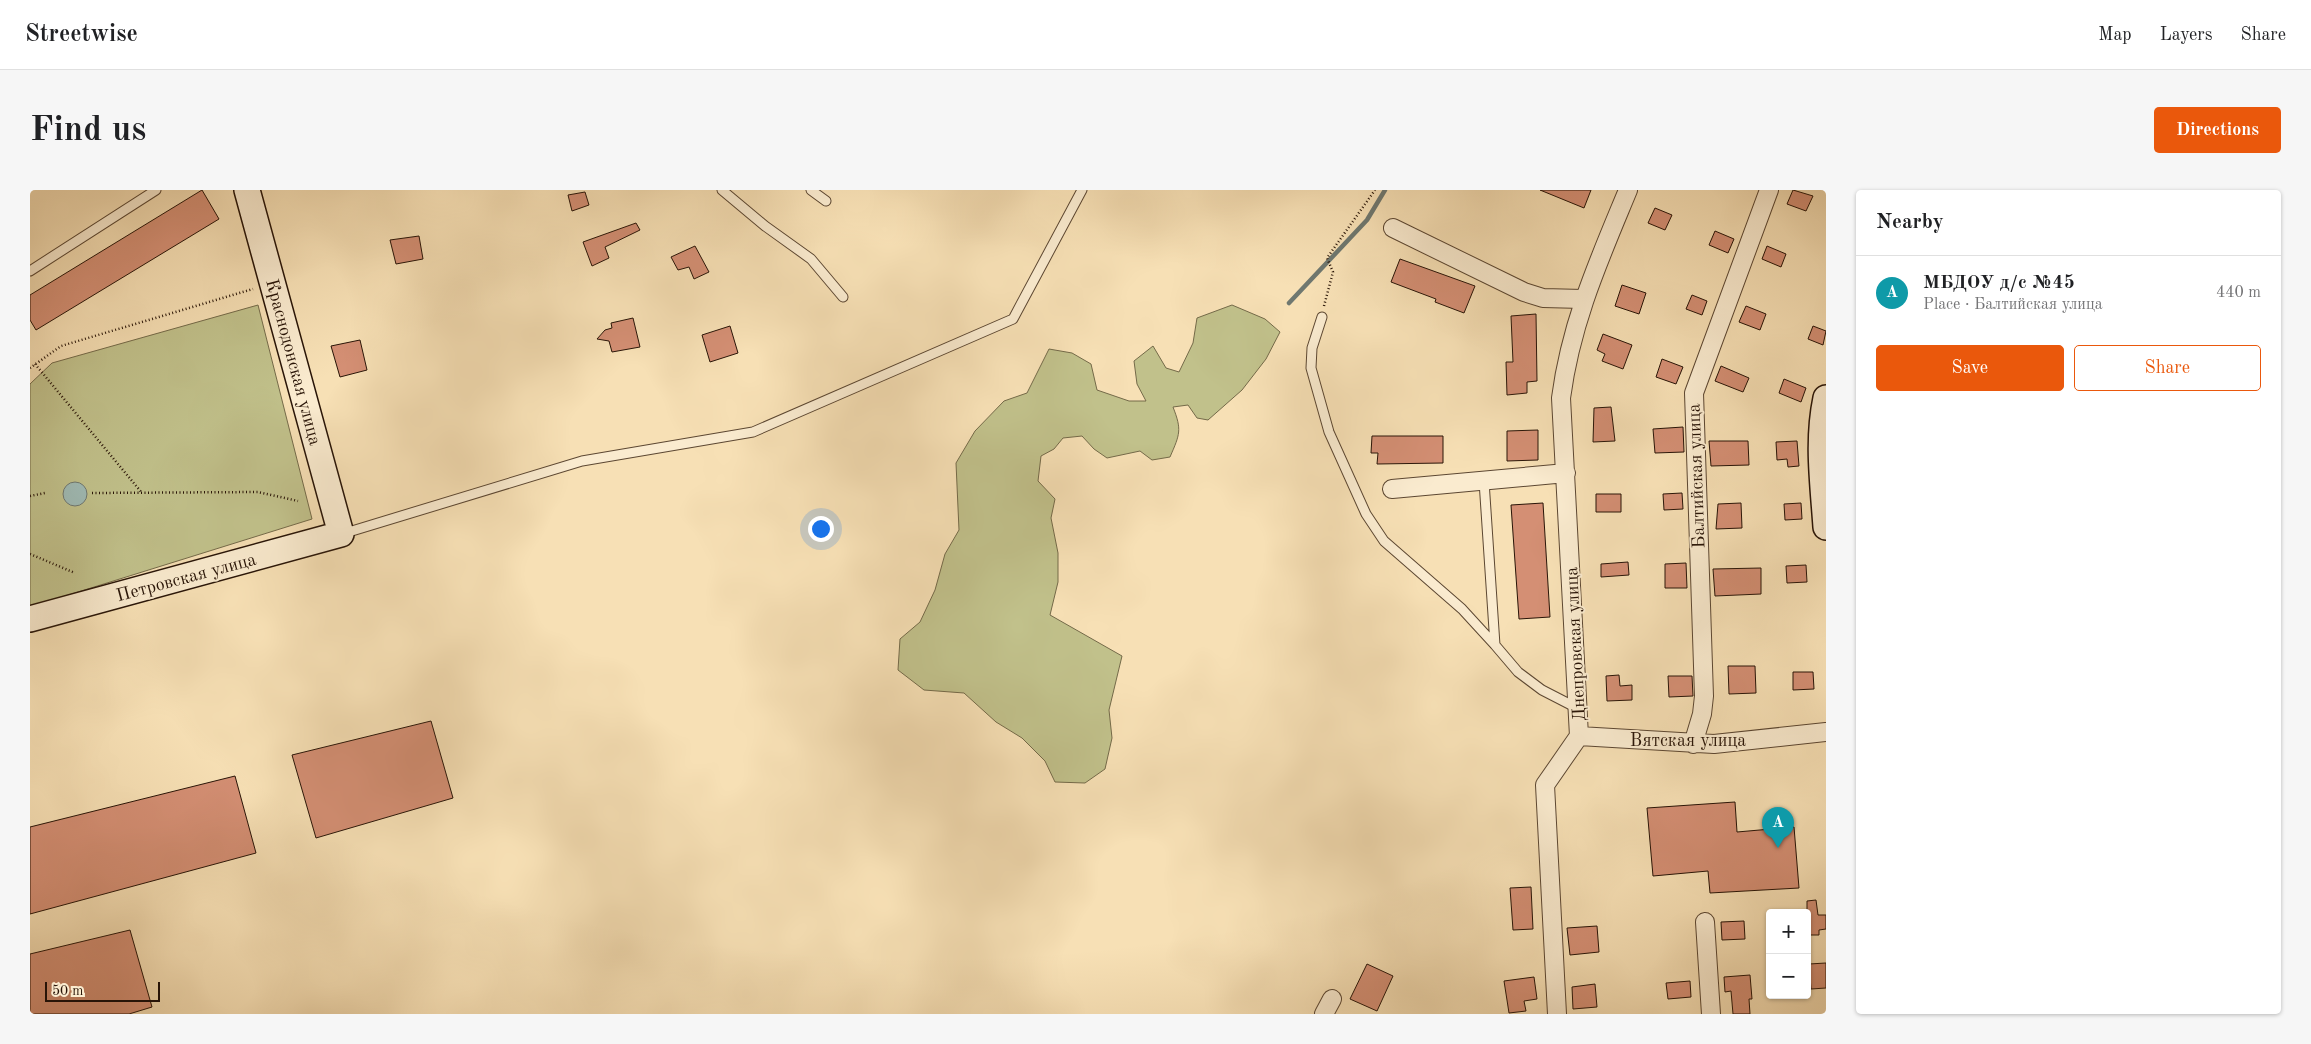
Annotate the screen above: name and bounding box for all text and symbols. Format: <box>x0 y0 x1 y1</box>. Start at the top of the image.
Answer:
text: Streetwise <box>25 23 138 47</box>
text: Map <box>2098 26 2132 44</box>
text: Layers <box>2160 26 2212 44</box>
text: Share <box>2240 26 2286 44</box>
button: Directions <box>2154 107 2281 153</box>
text: Find us <box>30 113 146 148</box>
text: Nearby <box>1876 212 1944 233</box>
text: МБДОУ д/с №45 <box>1923 274 2075 293</box>
street label: Краснодонская улица <box>262 277 324 447</box>
text: A <box>1886 285 1898 301</box>
text: 440 m <box>2216 285 2261 301</box>
text: Place · Балтийская улица <box>1923 297 2103 313</box>
button: Save <box>1876 345 2064 391</box>
button: Share <box>2074 345 2261 391</box>
street label: Балтийская улица <box>1685 403 1709 549</box>
your location <box>808 516 834 542</box>
street label: Петровская улица <box>114 551 258 605</box>
street label: Днепровская улица <box>1563 566 1589 722</box>
street label: Вятская улица <box>1630 732 1746 750</box>
pin: A <box>1762 807 1794 848</box>
map controls <box>1766 909 1811 999</box>
button: + <box>1766 909 1811 954</box>
button: − <box>1766 954 1811 999</box>
scale bar <box>45 979 160 1002</box>
text: 50 m <box>52 984 83 998</box>

